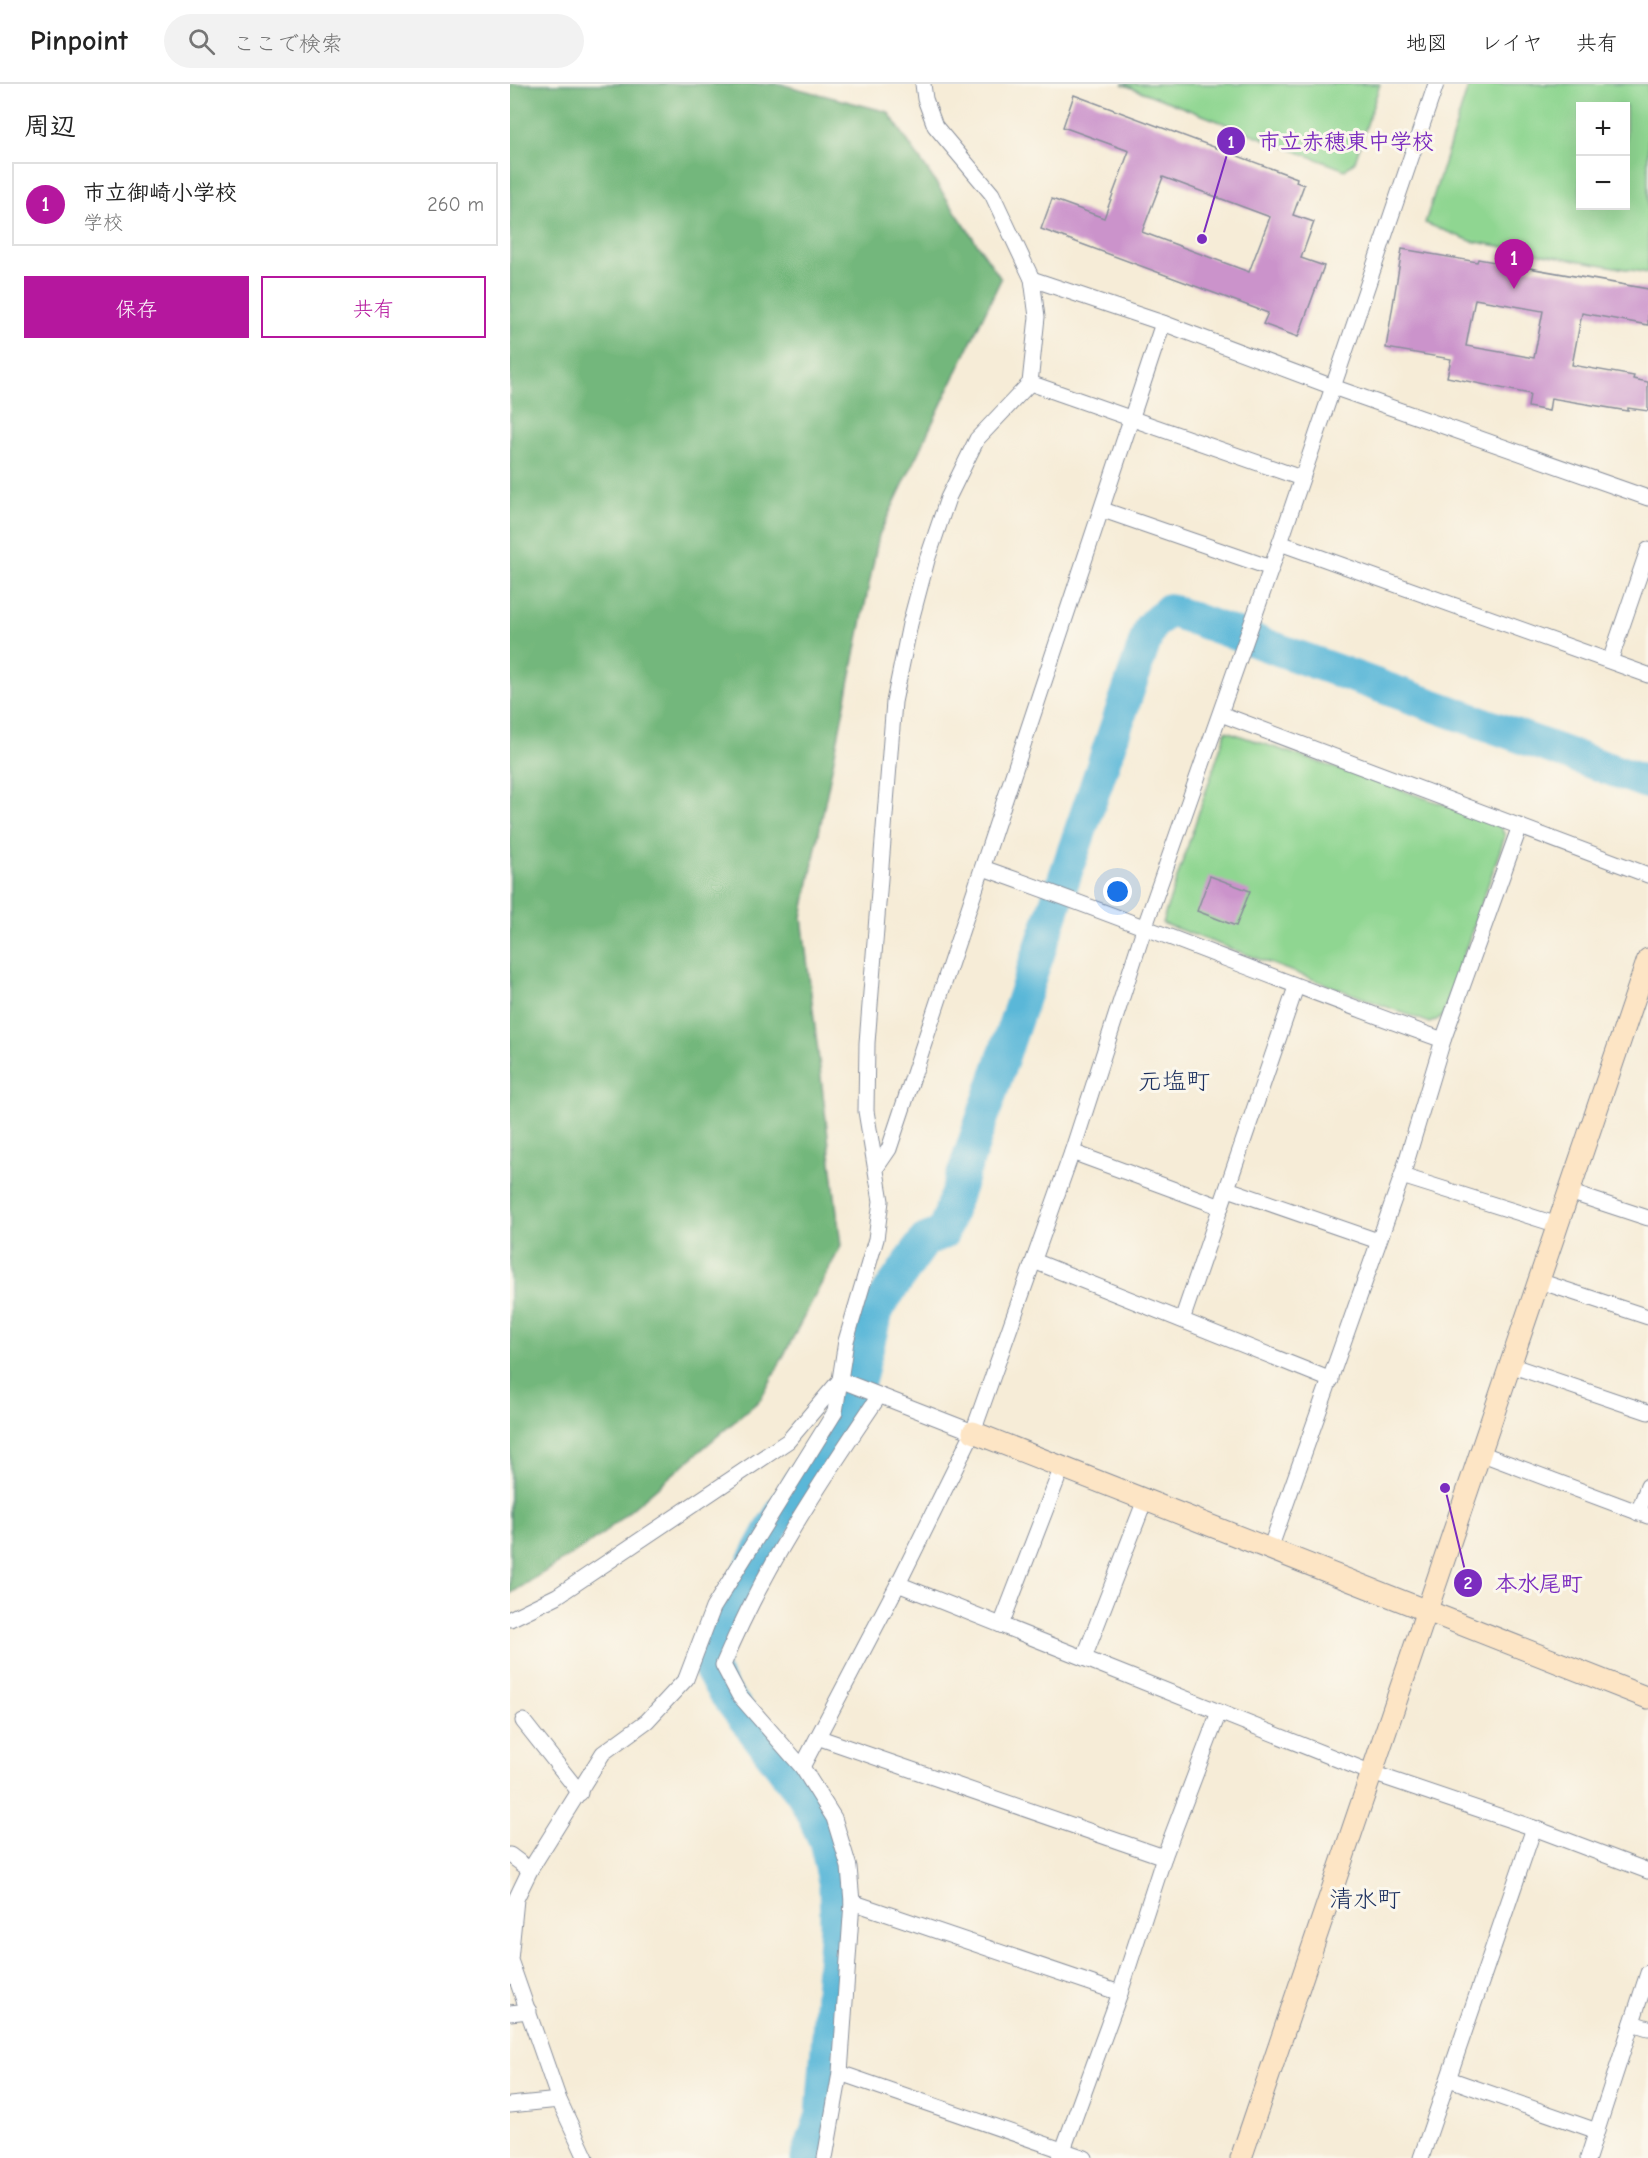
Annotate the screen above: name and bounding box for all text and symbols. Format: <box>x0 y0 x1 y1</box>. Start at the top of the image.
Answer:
search box <box>164 14 584 68</box>
text: Pinpoint <box>30 25 128 57</box>
icon: search <box>185 25 218 58</box>
text: ここで検索 <box>233 31 343 57</box>
text: 地図 <box>1406 31 1448 55</box>
text: レイヤ <box>1481 31 1543 55</box>
text: 共有 <box>1576 31 1618 55</box>
map controls <box>1576 102 1630 210</box>
button: + <box>1576 102 1630 156</box>
text: 周辺 <box>24 112 76 142</box>
callout: 市立赤穂東中学校 <box>1216 121 1446 161</box>
text: 市立赤穂東中学校 <box>1258 129 1434 155</box>
text: 1 <box>1227 132 1235 153</box>
button: − <box>1576 156 1630 210</box>
text: 市立御崎小学校 <box>83 180 237 206</box>
text: 1 <box>42 193 49 216</box>
text: 260 m <box>427 193 484 216</box>
text: 学校 <box>83 211 123 234</box>
pin: 1 <box>1494 240 1534 289</box>
button: 保存 <box>24 276 249 338</box>
button: 共有 <box>261 276 486 338</box>
your location <box>1103 877 1132 906</box>
district label: 元塩町 <box>1138 1067 1210 1095</box>
callout: 本水尾町 <box>1453 1563 1595 1603</box>
text: 本水尾町 <box>1495 1571 1583 1597</box>
text: 2 <box>1464 1573 1473 1594</box>
district label: 清水町 <box>1329 1885 1401 1913</box>

